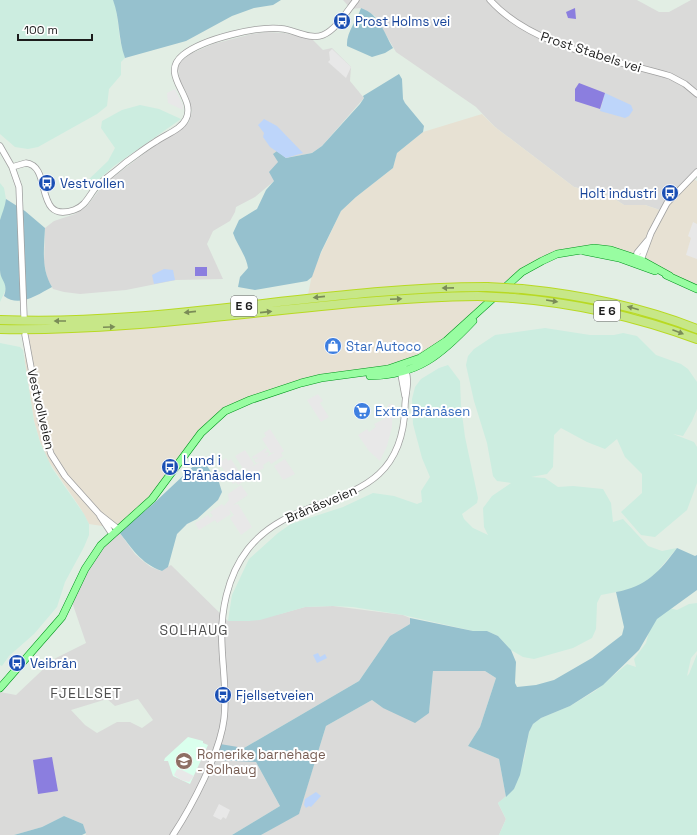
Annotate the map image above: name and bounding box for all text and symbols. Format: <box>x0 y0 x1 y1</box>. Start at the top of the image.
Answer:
bus stop icon: Prost Holms vei <box>332 11 352 31</box>
place label: Prost Holms vei <box>355 13 450 30</box>
scale bar <box>18 16 92 42</box>
text: 100 m <box>24 22 58 38</box>
street label: Prost Stabels vei <box>538 28 644 76</box>
bus stop icon: Vestvollen <box>37 173 57 193</box>
place label: Vestvollen <box>60 175 125 192</box>
bus stop icon: Holt industri <box>660 183 680 203</box>
place label: Holt industri <box>580 185 657 202</box>
one-way arrow <box>442 284 454 291</box>
one-way arrow <box>313 294 325 301</box>
road number: E 6 <box>231 296 257 316</box>
one-way arrow <box>389 296 402 303</box>
one-way arrow <box>546 299 558 305</box>
road number: E 6 <box>594 301 620 321</box>
one-way arrow <box>627 305 639 311</box>
one-way arrow <box>184 309 196 315</box>
one-way arrow <box>260 309 272 316</box>
one-way arrow <box>53 318 66 324</box>
one-way arrow <box>103 324 115 331</box>
one-way arrow <box>672 329 684 335</box>
shop icon: Star Autoco <box>323 336 343 356</box>
place label: Star Autoco <box>346 338 421 355</box>
street label: Vestvollveien <box>23 367 59 451</box>
supermarket icon: Extra Brånåsen <box>352 401 372 421</box>
place label: Extra Brånåsen <box>375 403 470 420</box>
place label: Lund i Brånåsdalen <box>183 452 261 484</box>
bus stop icon: Lund i Brånåsdalen <box>160 457 180 477</box>
street label: Brånåsveien <box>283 481 359 527</box>
district label: SOLHAUG <box>160 621 228 639</box>
bus stop icon: Veibrån <box>7 653 27 673</box>
place label: Veibrån <box>30 655 77 672</box>
district label: FJELLSET <box>50 684 122 702</box>
bus stop icon: Fjellsetveien <box>213 685 233 705</box>
place label: Fjellsetveien <box>236 687 314 704</box>
place label: Romerike barnehage - Solhaug <box>197 746 326 778</box>
school or university icon: Romerike barnehage - Solhaug <box>174 751 194 771</box>

